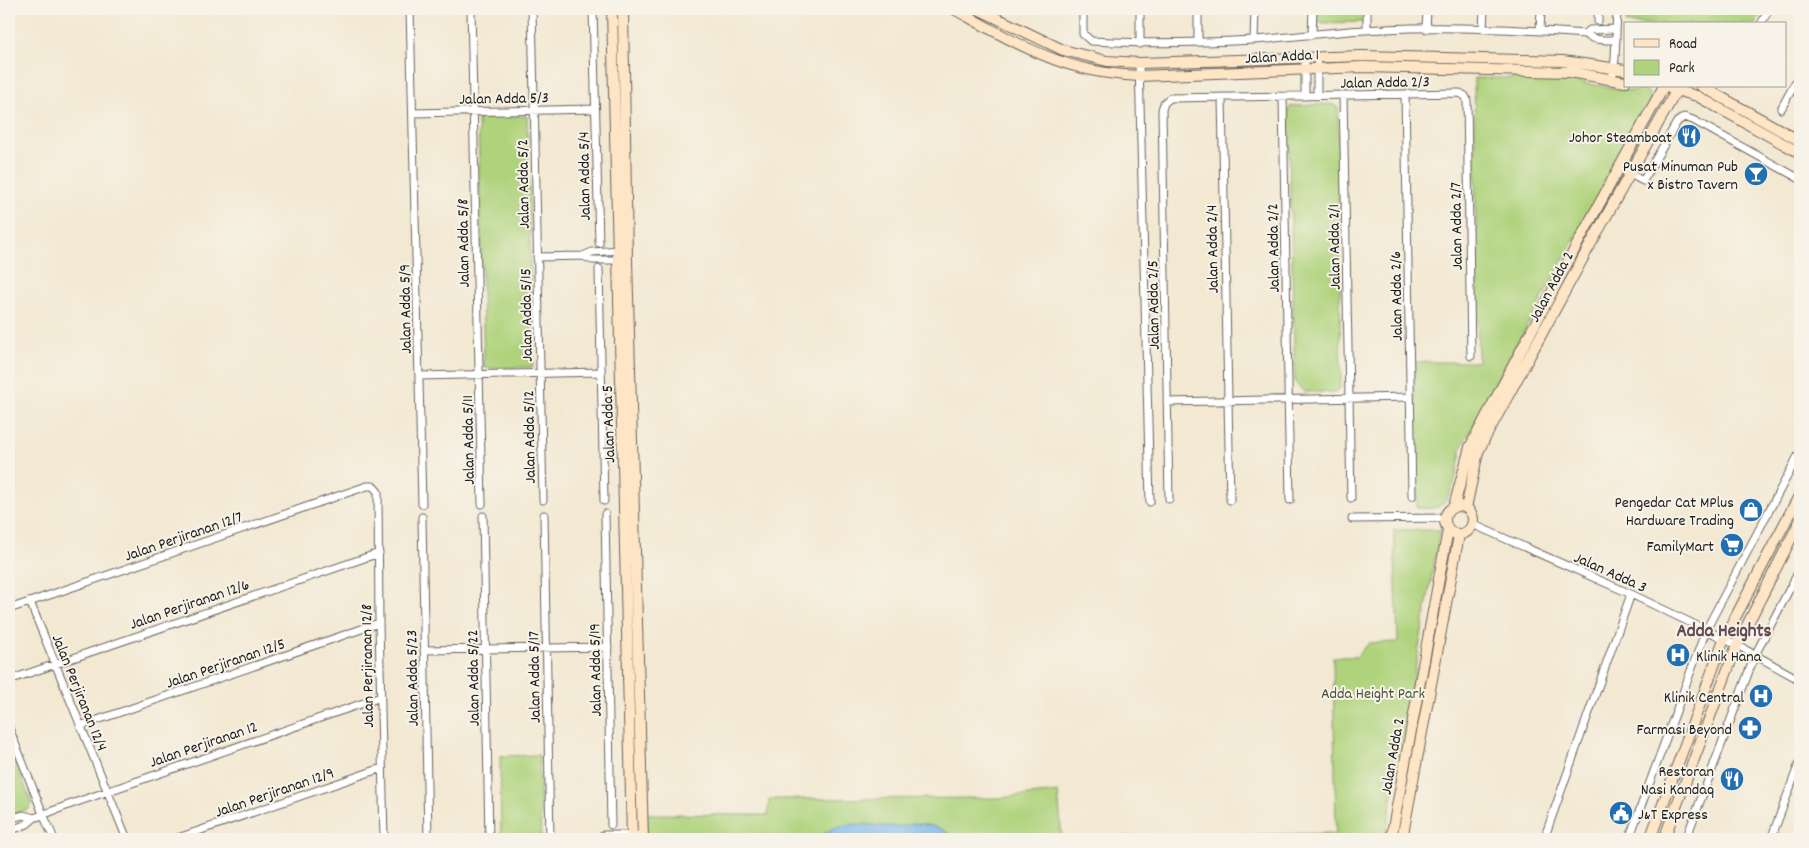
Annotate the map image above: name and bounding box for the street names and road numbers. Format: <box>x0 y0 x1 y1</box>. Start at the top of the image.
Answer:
street label: Jalan Adda 1 <box>1245 44 1320 71</box>
street label: Jalan Adda 2/3 <box>1340 71 1430 96</box>
street label: Jalan Adda 5/3 <box>459 87 549 112</box>
street label: Jalan Adda 5/4 <box>573 131 598 221</box>
street label: Jalan Adda 5/2 <box>512 139 537 229</box>
street label: Jalan Adda 2/7 <box>1445 182 1470 270</box>
street label: Jalan Adda 5/8 <box>452 198 477 288</box>
street label: Jalan Adda 2/2 <box>1262 203 1287 293</box>
street label: Jalan Adda 2/4 <box>1201 204 1226 294</box>
street label: Jalan Adda 2/1 <box>1323 204 1348 290</box>
street label: Jalan Adda 2 <box>1524 248 1581 327</box>
street label: Jalan Adda 2/6 <box>1385 251 1410 341</box>
street label: Jalan Adda 2/5 <box>1142 260 1167 350</box>
street label: Jalan Adda 5/9 <box>394 264 419 354</box>
street label: Jalan Adda 5/15 <box>515 268 540 362</box>
street label: Jalan Adda 5 <box>597 385 622 463</box>
street label: Jalan Adda 5/12 <box>518 390 543 484</box>
street label: Jalan Adda 5/11 <box>457 395 482 485</box>
street label: Jalan Perjiranan 12/7 <box>122 506 246 568</box>
street label: Jalan Adda 3 <box>1570 547 1650 600</box>
street label: Jalan Perjiranan 12/6 <box>127 574 253 637</box>
street label: Jalan Perjiranan 12/8 <box>356 604 381 728</box>
street label: Jalan Adda 5/19 <box>584 623 609 717</box>
street label: Jalan Adda 5/23 <box>401 629 426 726</box>
street label: Jalan Adda 5/22 <box>462 629 487 726</box>
street label: Jalan Perjiranan 12/4 <box>45 631 113 755</box>
street label: Jalan Adda 5/17 <box>523 631 548 723</box>
street label: Jalan Perjiranan 12/5 <box>163 633 289 696</box>
street label: Jalan Perjiranan 12 <box>147 716 261 775</box>
street label: Jalan Adda 2 <box>1375 716 1412 797</box>
street label: Jalan Perjiranan 12/9 <box>212 762 338 825</box>

